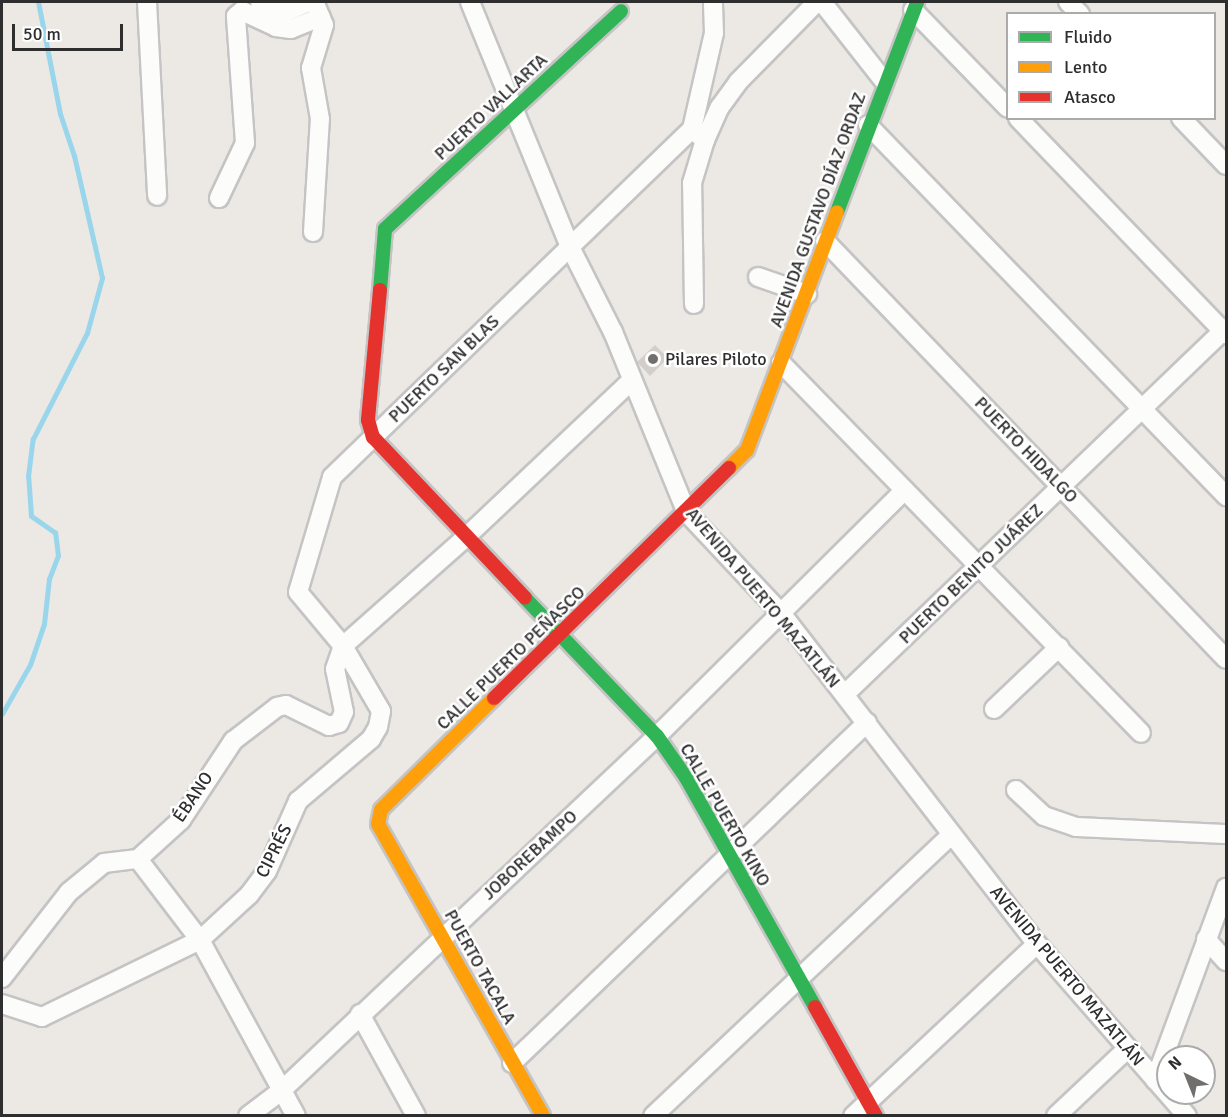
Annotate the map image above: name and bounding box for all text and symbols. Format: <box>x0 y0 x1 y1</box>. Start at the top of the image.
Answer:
scale bar <box>15 12 126 50</box>
legend <box>1006 12 1216 120</box>
text: 50 m <box>23 23 61 45</box>
text: Fluido <box>1064 26 1112 48</box>
street label: PUERTO VALLARTA <box>430 49 552 165</box>
text: Lento <box>1064 56 1107 78</box>
text: Atasco <box>1064 86 1116 108</box>
street label: AVENIDA GUSTAVO DÍAZ ORDAZ <box>765 89 871 331</box>
street label: PUERTO SAN BLAS <box>384 311 504 427</box>
place label: Pilares Piloto <box>665 348 767 370</box>
marker: Pilares Piloto <box>646 352 660 366</box>
street label: PUERTO HIDALGO <box>970 392 1082 508</box>
street label: PUERTO BENITO JUÁREZ <box>895 500 1047 648</box>
street label: AVENIDA PUERTO MAZATLÁN <box>681 503 845 693</box>
street label: CALLE PUERTO PEÑASCO <box>432 582 590 734</box>
street label: CALLE PUERTO KINO <box>675 740 775 890</box>
street label: ÉBANO <box>168 768 218 826</box>
street label: JOBOREBAMPO <box>478 806 582 904</box>
street label: CIPRÉS <box>251 821 297 881</box>
street label: AVENIDA PUERTO MAZATLÁN <box>985 881 1149 1071</box>
street label: PUERTO TACALA <box>440 906 520 1028</box>
north arrow <box>1156 1045 1216 1105</box>
text: N <box>1164 1052 1186 1074</box>

